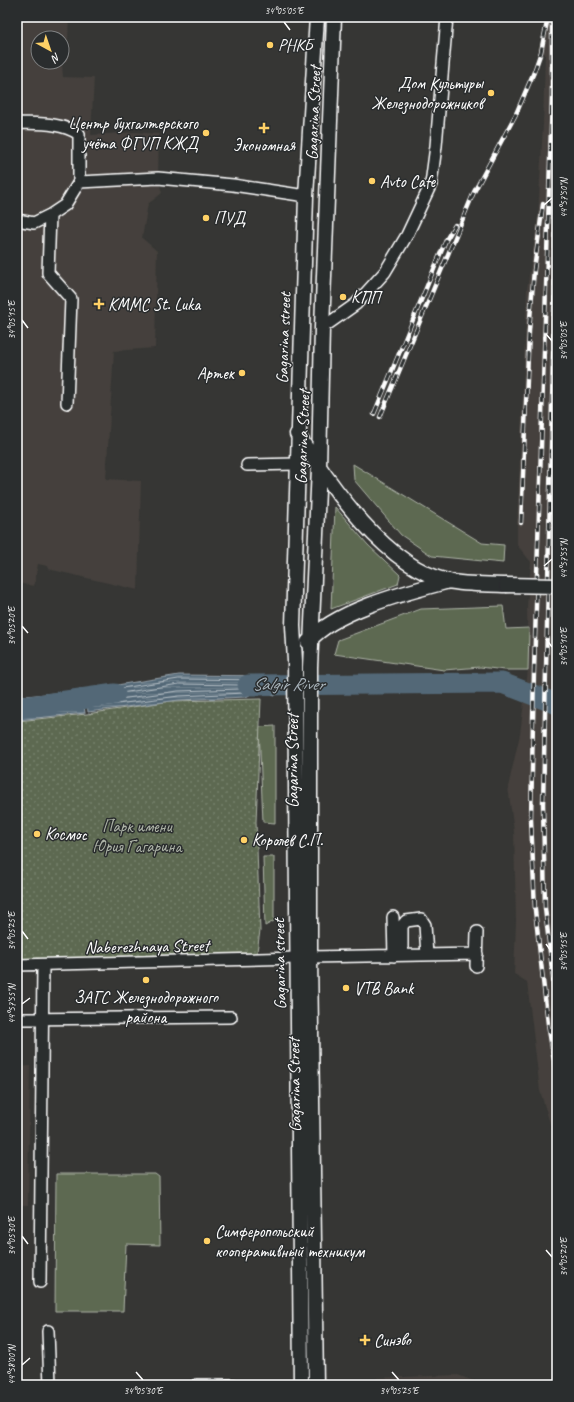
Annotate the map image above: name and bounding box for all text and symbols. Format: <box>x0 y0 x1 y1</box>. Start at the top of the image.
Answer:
text: 34°05'05"E <box>265 4 305 17</box>
north arrow <box>30 30 70 70</box>
place label: РНКБ <box>278 35 316 56</box>
marker: РНКБ <box>265 40 275 50</box>
text: N <box>48 50 64 67</box>
street label: Gagarina Street <box>301 63 326 160</box>
place label: Дом Культуры Железнодорожников <box>371 73 487 115</box>
marker: Дом Культуры Железнодорожников <box>486 88 496 98</box>
place label: Центр бухгалтерского учёта ФГУП КЖД <box>68 113 199 154</box>
marker: Экономная <box>259 123 269 133</box>
marker: Центр бухгалтерского учёта ФГУП КЖД <box>201 128 211 138</box>
place label: Экономная <box>233 135 296 156</box>
place label: Avto Cafe <box>380 171 437 192</box>
marker: Avto Cafe <box>367 176 377 186</box>
text: 44°57'50"N <box>557 176 570 218</box>
place label: ПУД <box>214 208 247 229</box>
marker: ПУД <box>201 213 211 223</box>
place label: КПП <box>351 287 383 308</box>
street label: Gagarina street <box>271 290 296 384</box>
marker: КПП <box>338 292 348 302</box>
place label: KMMC St. Luka <box>108 294 202 315</box>
marker: KMMC St. Luka <box>93 298 105 310</box>
text: 34°05'15"E <box>5 299 18 339</box>
text: 34°05'05"E <box>557 320 570 360</box>
place label: Артек <box>197 363 236 384</box>
marker: Артек <box>237 368 247 378</box>
street label: Gagarina Street <box>290 387 315 484</box>
text: 44°57'55"N <box>557 537 570 579</box>
text: 34°05'20"E <box>5 605 18 645</box>
text: 34°05'10"E <box>557 626 570 666</box>
water label: Salgir River <box>252 673 326 695</box>
street label: Gagarina Street <box>282 712 303 808</box>
park label: Парк имени Юрия Гагарина <box>92 816 184 857</box>
place label: Космос <box>45 824 88 845</box>
marker: Космос <box>32 829 42 839</box>
place label: Королев С.П. <box>252 830 323 851</box>
marker: Королев С.П. <box>239 835 249 845</box>
text: 34°05'25"E <box>5 910 18 950</box>
street label: Gagarina street <box>268 916 291 1010</box>
text: 34°05'15"E <box>557 931 570 971</box>
street label: Naberezhnaya Street <box>85 935 212 958</box>
marker: ЗАГС Железнодорожного района <box>141 975 151 985</box>
place label: VTB Bank <box>354 978 415 999</box>
text: 44°57'55"N <box>5 982 18 1024</box>
marker: VTB Bank <box>341 983 351 993</box>
place label: ЗАГС Железнодорожного района <box>74 987 219 1028</box>
street label: Gagarina Street <box>283 1035 306 1132</box>
text: 34°05'30"E <box>5 1215 18 1255</box>
place label: Симферопольский кооперативный техникум <box>215 1221 365 1262</box>
marker: Симферопольский кооперативный техникум <box>202 1236 212 1246</box>
text: 34°05'20"E <box>557 1236 570 1276</box>
place label: Синэво <box>374 1330 412 1351</box>
marker: Синэво <box>359 1334 371 1346</box>
text: 44°58'00"N <box>5 1343 18 1385</box>
text: 34°05'30"E <box>124 1384 164 1397</box>
text: 34°05'25"E <box>380 1384 420 1397</box>

